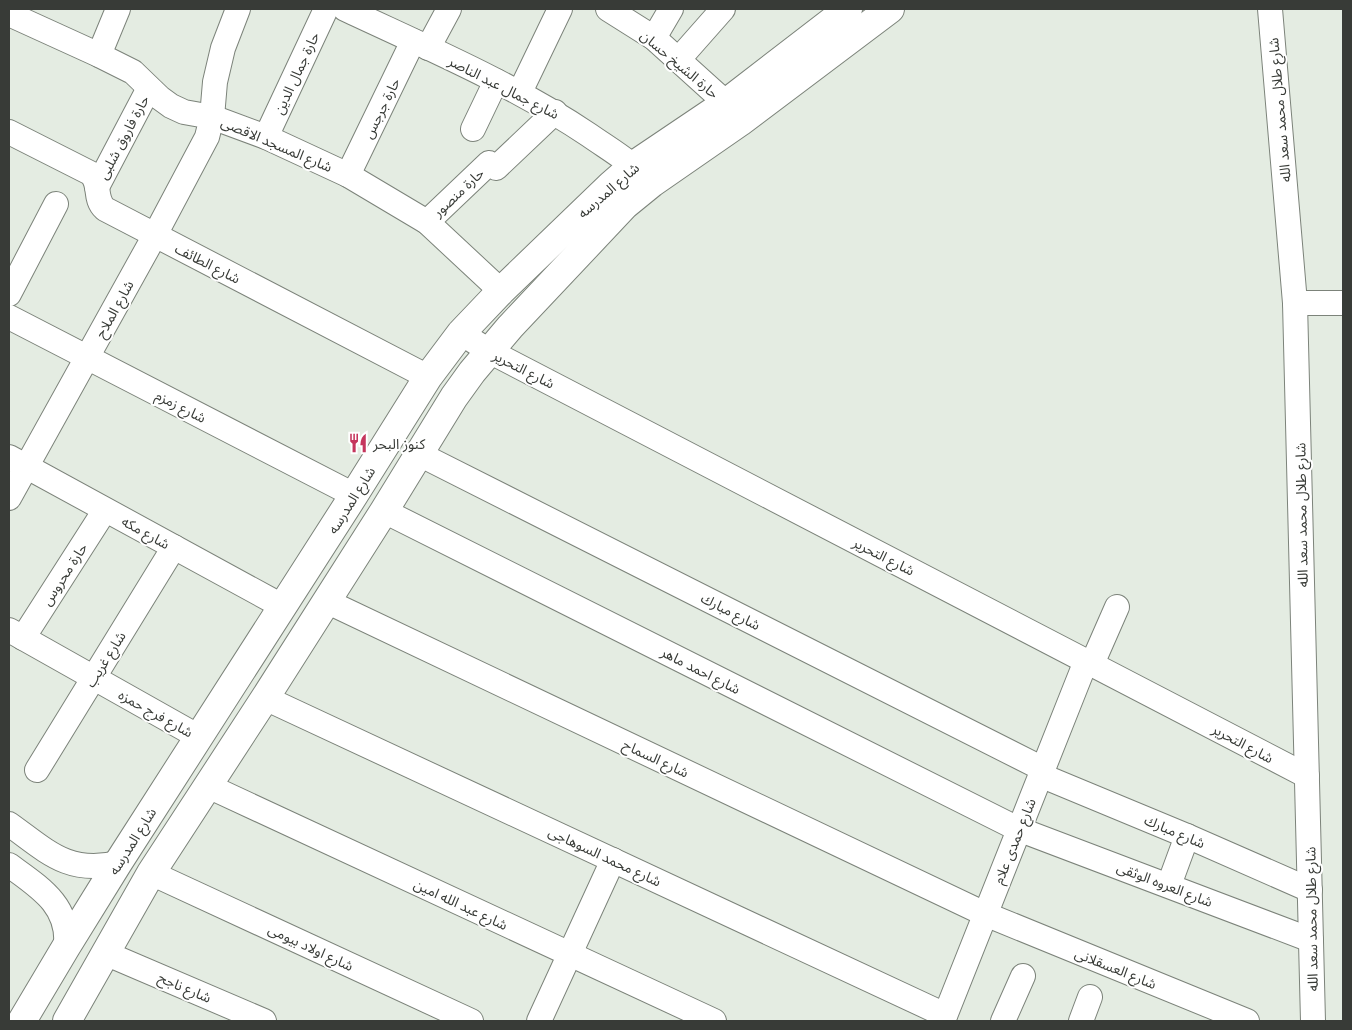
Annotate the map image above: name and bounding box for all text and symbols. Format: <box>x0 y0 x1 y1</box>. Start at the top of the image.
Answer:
street label: حارة الشيخ حسان <box>636 26 723 104</box>
street label: حارة جمال الدين <box>269 29 323 117</box>
street label: شارع طلال محمد سعد الله <box>1263 37 1297 183</box>
street label: شارع جمال عبد الناصر <box>444 50 563 125</box>
street label: حارة جرجس <box>358 74 404 142</box>
street label: حارة فاروق شلبى <box>93 92 153 182</box>
street label: شارع المسجد الاقصى <box>218 112 336 178</box>
street label: شارع المدرسه <box>573 158 644 224</box>
street label: حارة منصور <box>428 163 488 221</box>
street label: شارع الطائف <box>171 238 244 289</box>
street label: شارع الملاح <box>90 277 139 342</box>
street label: شارع التحرير <box>488 345 558 394</box>
street label: شارع زمزم <box>151 385 210 429</box>
restaurant icon: كنوز البحر <box>347 432 369 454</box>
place label: كنوز البحر <box>372 434 425 453</box>
street label: شارع طلال محمد سعد الله <box>1290 442 1314 588</box>
street label: شارع المدرسه <box>323 463 381 538</box>
street label: شارع مكه <box>118 511 173 555</box>
street label: شارع التحرير <box>848 532 918 581</box>
street label: حارة محروس <box>37 539 91 609</box>
street label: شارع مبارك <box>697 588 764 636</box>
street label: شارع غريب <box>80 627 131 692</box>
street label: شارع احمد ماهر <box>656 641 744 700</box>
street label: شارع فرج حمزه <box>114 685 197 743</box>
street label: شارع التحرير <box>1207 718 1277 769</box>
street label: شارع السماح <box>619 734 692 783</box>
street label: شارع حمدى علام <box>988 795 1042 888</box>
street label: شارع المدرسه <box>104 804 162 879</box>
street label: شارع مبارك <box>1141 810 1208 854</box>
street label: شارع محمد السوهاجى <box>545 822 665 892</box>
street label: شارع طلال محمد سعد الله <box>1300 846 1324 992</box>
street label: شارع العروه الوثقى <box>1114 857 1216 913</box>
street label: شارع عبد الله امين <box>410 874 511 936</box>
street label: شارع اولاد بيومى <box>264 919 357 977</box>
street label: شارع العسقلانى <box>1072 943 1160 995</box>
street label: شارع ناجح <box>155 967 215 1009</box>

